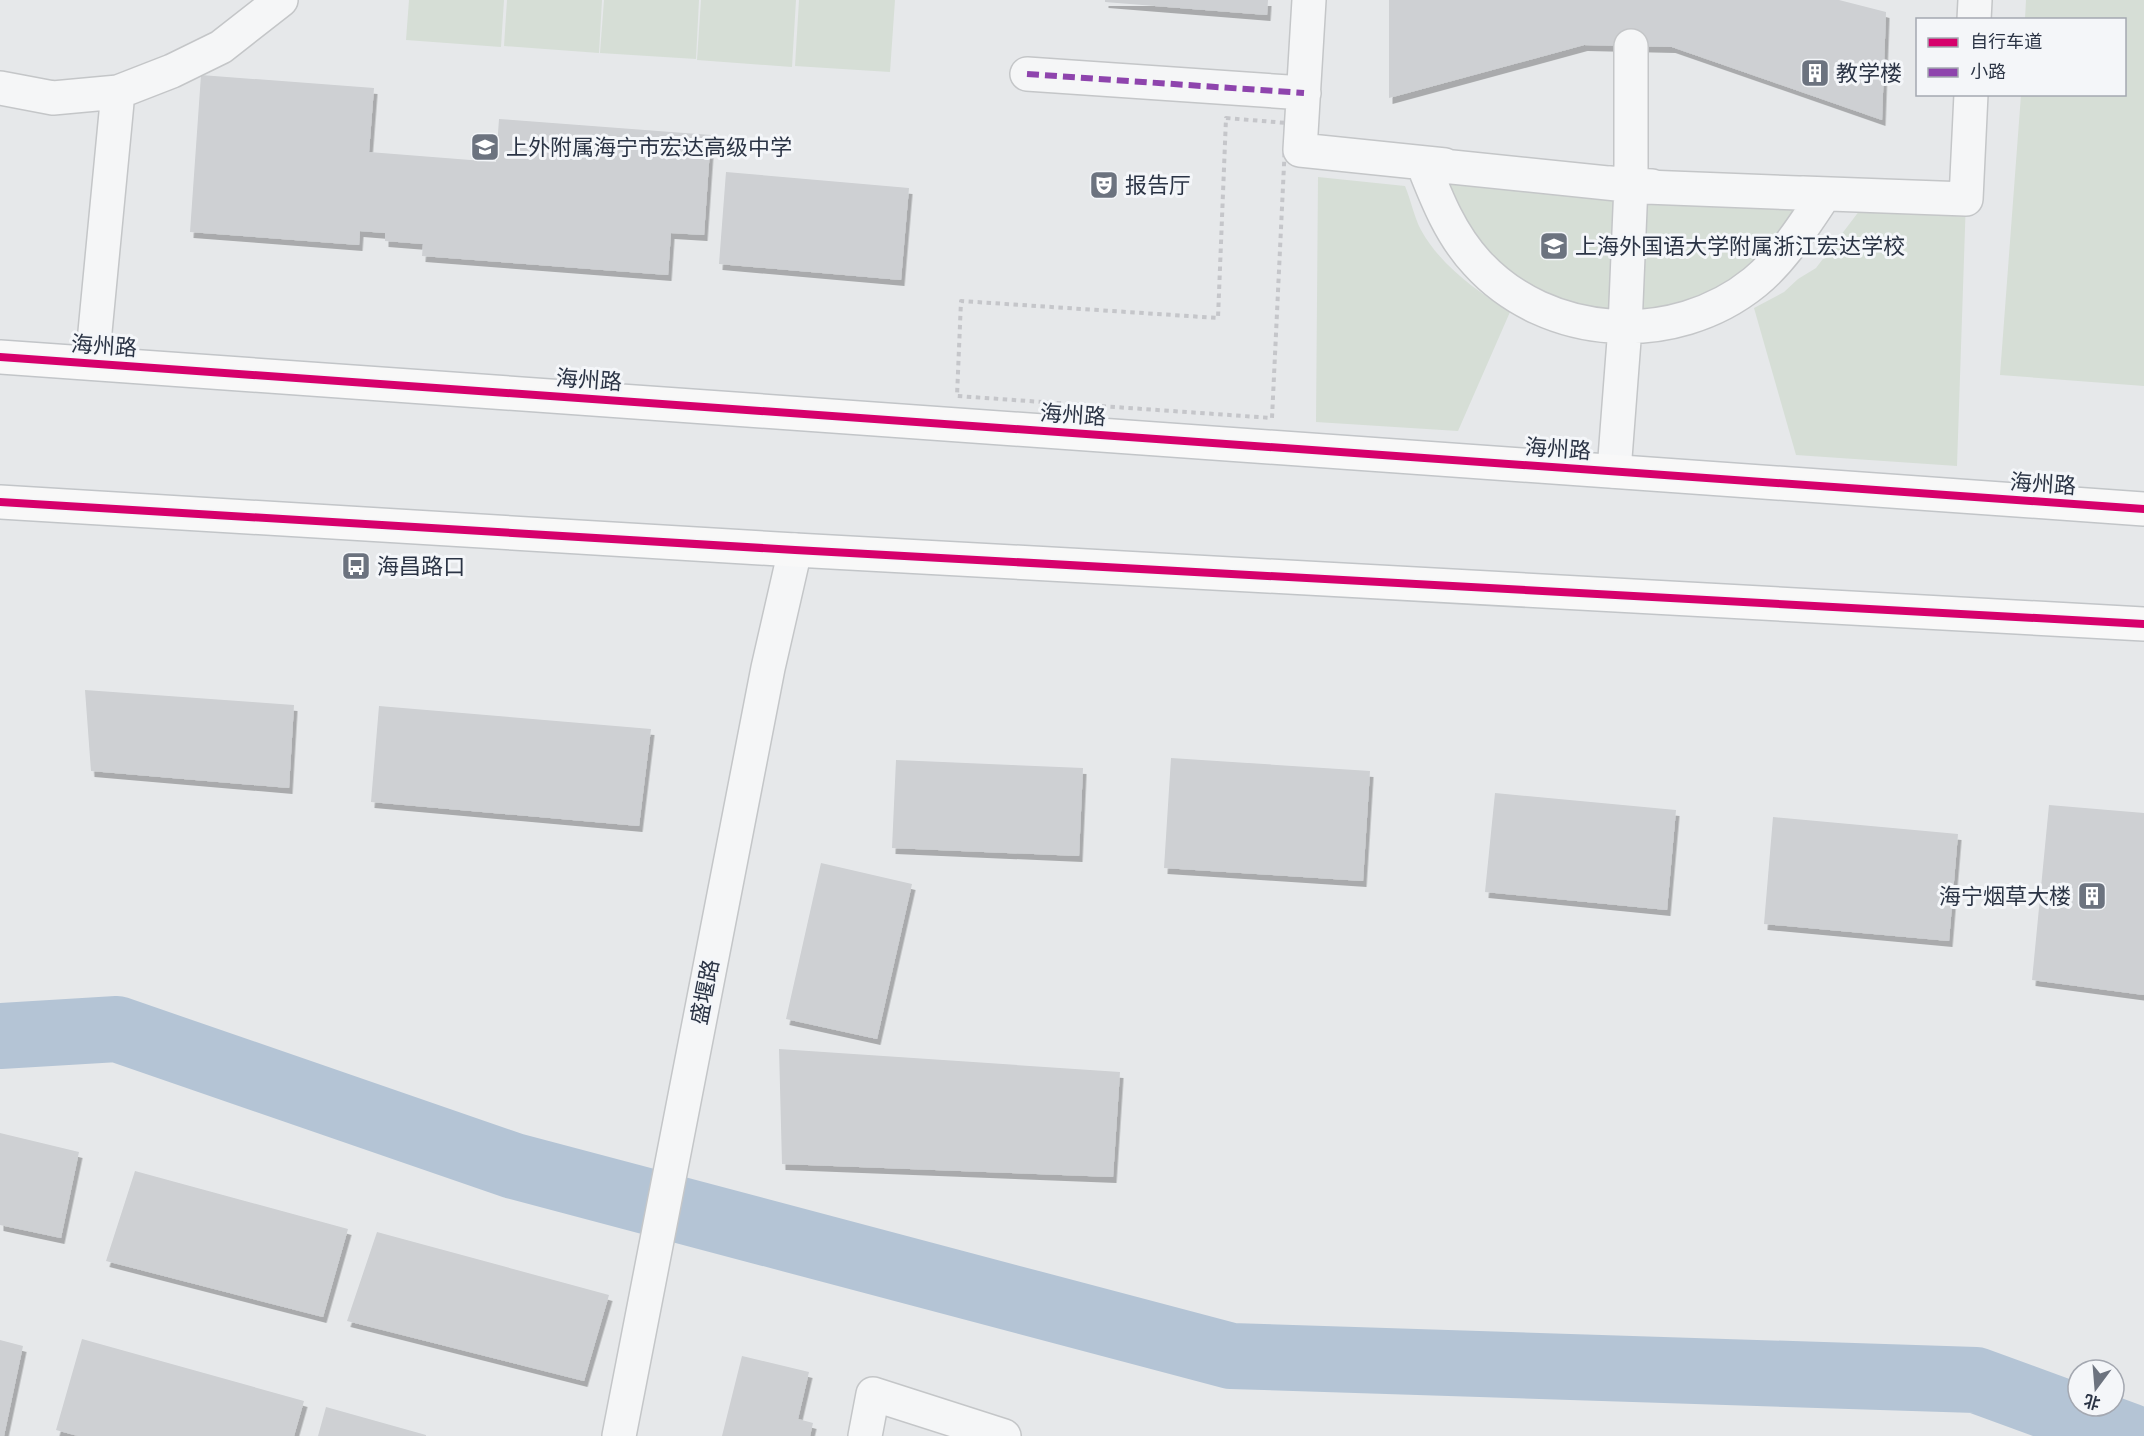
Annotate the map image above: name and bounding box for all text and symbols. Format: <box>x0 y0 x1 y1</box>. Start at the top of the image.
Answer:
legend <box>1916 18 2126 96</box>
text: 自行车道 <box>1970 31 2042 53</box>
building icon: 教学楼 <box>1799 57 1831 89</box>
place label: 教学楼 <box>1836 60 1902 87</box>
text: 小路 <box>1970 61 2006 83</box>
school or university icon: 上外附属海宁市宏达高级中学 <box>469 131 501 163</box>
place label: 上外附属海宁市宏达高级中学 <box>506 134 792 161</box>
theatre icon: 报告厅 <box>1088 169 1120 201</box>
place label: 报告厅 <box>1125 172 1191 199</box>
school or university icon: 上海外国语大学附属浙江宏达学校 <box>1538 230 1570 262</box>
place label: 上海外国语大学附属浙江宏达学校 <box>1575 233 1905 260</box>
street label: 海州路 <box>70 330 138 362</box>
street label: 海州路 <box>555 364 623 396</box>
street label: 海州路 <box>1039 399 1107 431</box>
street label: 海州路 <box>1524 433 1592 465</box>
street label: 海州路 <box>2009 468 2077 500</box>
bus stop icon: 海昌路口 <box>340 550 372 582</box>
place label: 海昌路口 <box>377 553 465 580</box>
building icon: 海宁烟草大楼 <box>2076 880 2108 912</box>
place label: 海宁烟草大楼 <box>1939 883 2071 910</box>
street label: 盛堰路 <box>685 957 725 1027</box>
north arrow <box>2066 1358 2126 1418</box>
text: 北 <box>2082 1390 2103 1413</box>

